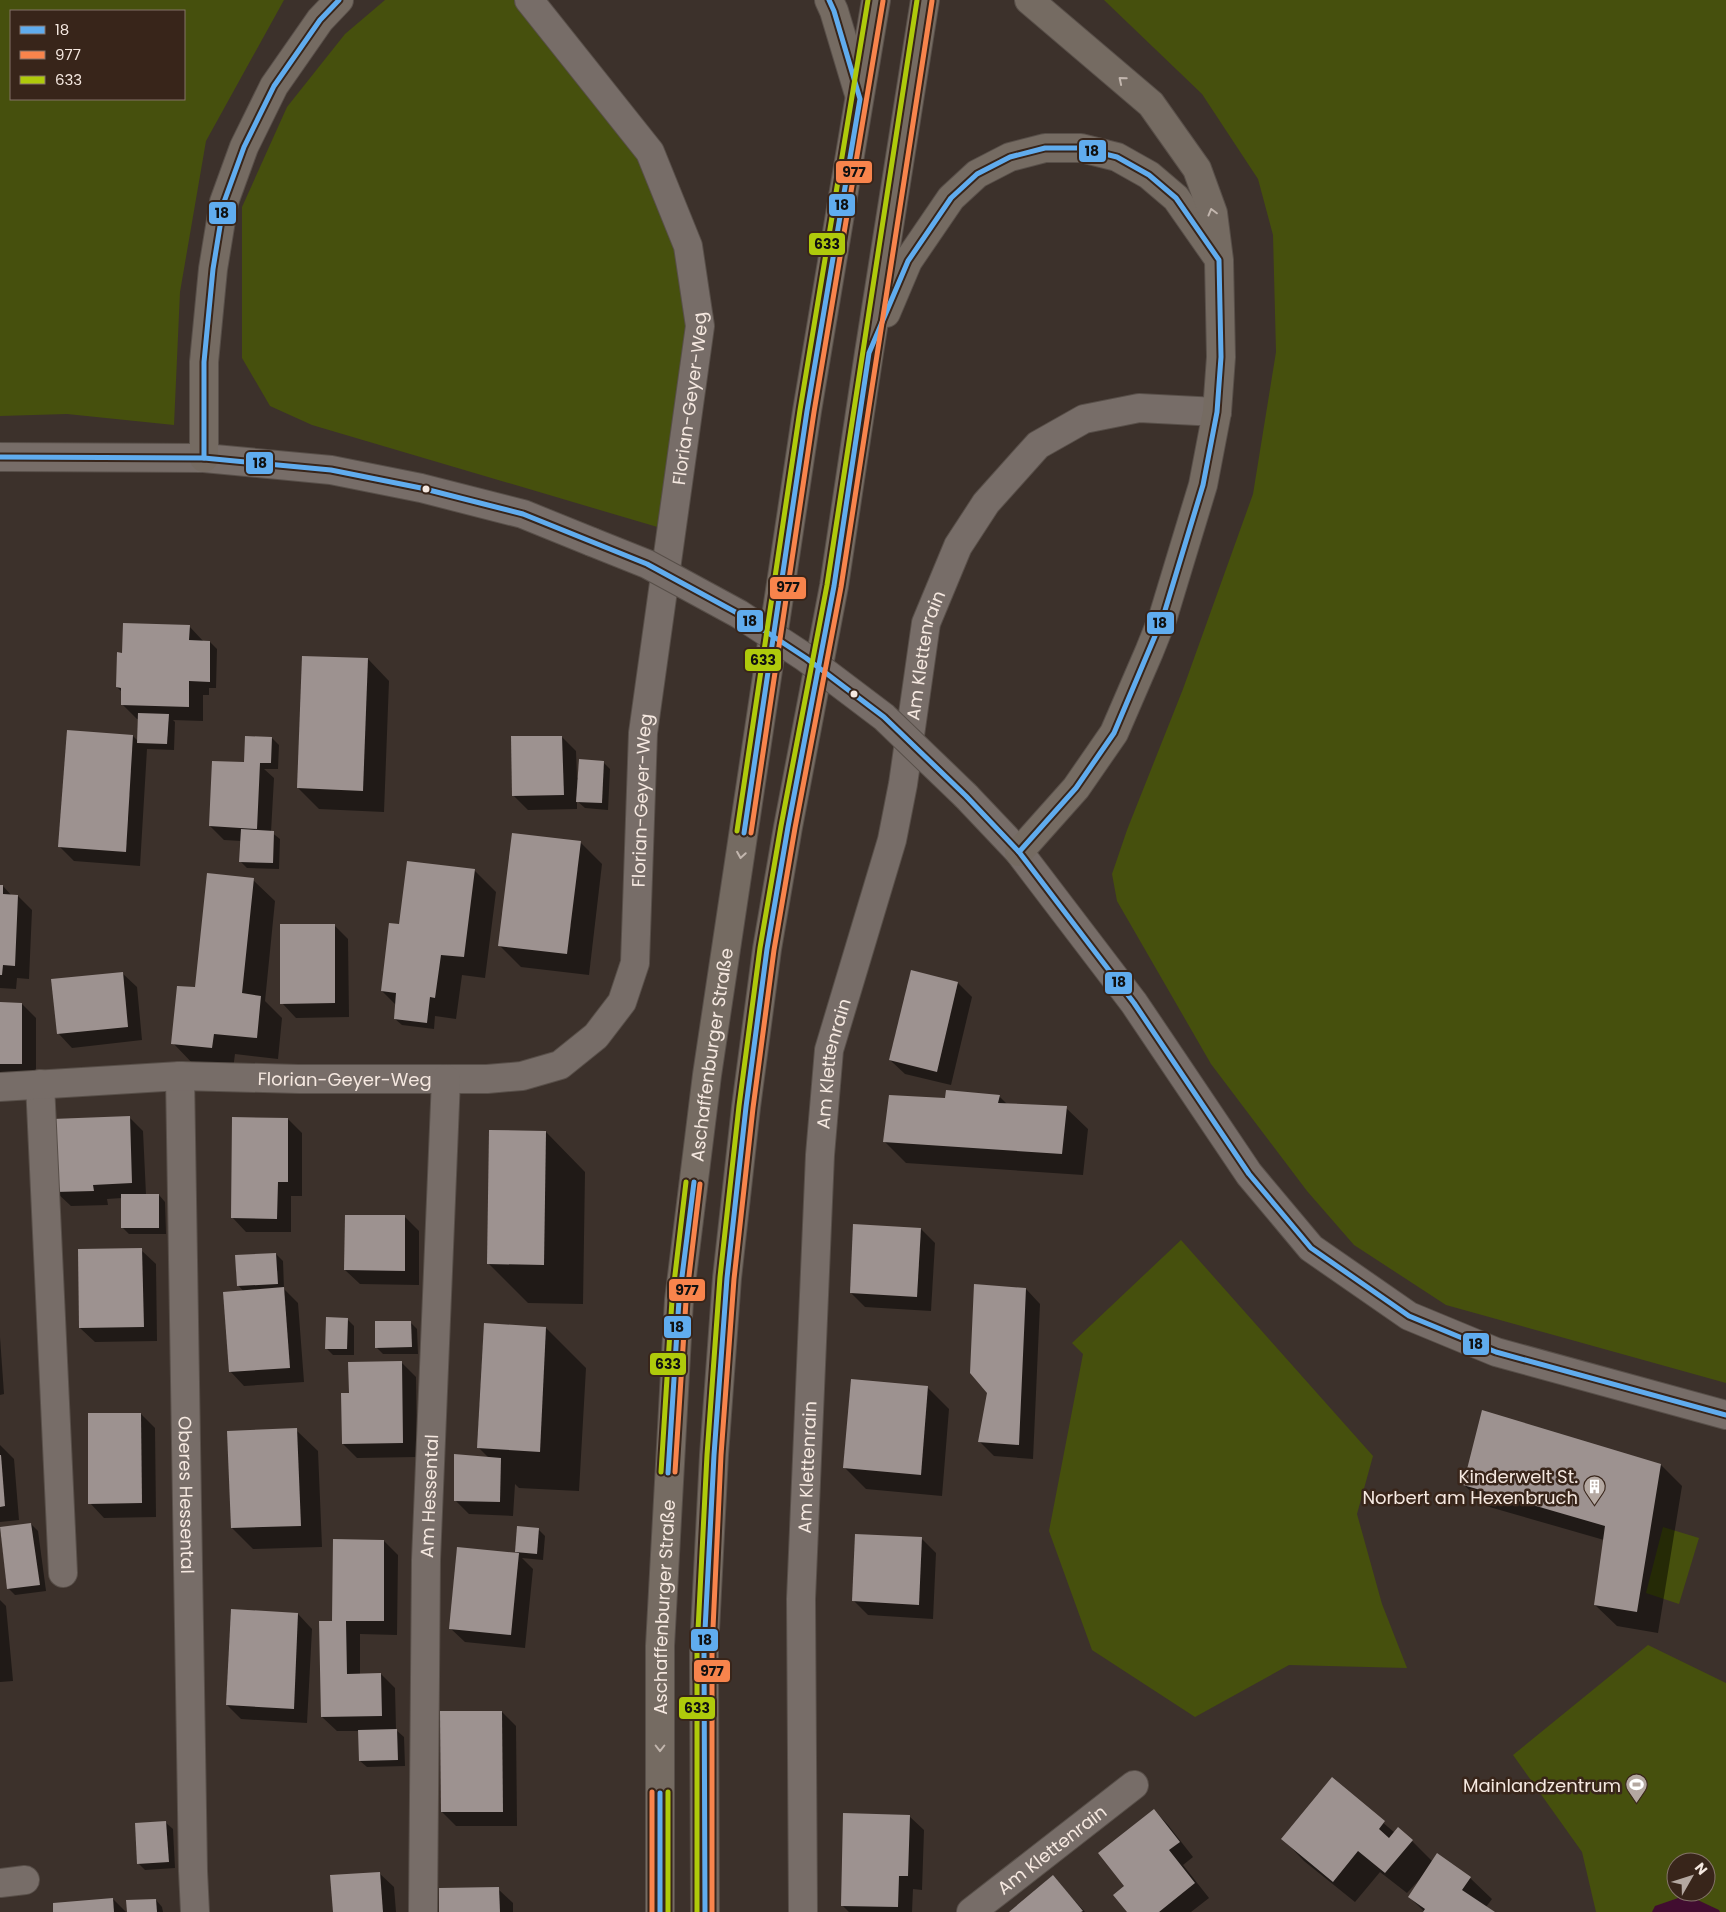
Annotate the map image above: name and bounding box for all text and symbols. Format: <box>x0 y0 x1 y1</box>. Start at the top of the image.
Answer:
legend <box>10 10 185 100</box>
text: 18 <box>55 19 69 40</box>
text: 977 <box>55 44 81 65</box>
text: 633 <box>55 69 82 90</box>
one-way arrow <box>1119 76 1128 85</box>
line badge: 18 <box>1078 139 1107 163</box>
text: 18 <box>1085 141 1099 161</box>
line badge: 977 <box>835 160 873 184</box>
text: 977 <box>842 162 866 182</box>
line badge: 18 <box>828 193 856 217</box>
text: 18 <box>835 195 849 215</box>
line badge: 18 <box>208 201 237 225</box>
text: 18 <box>215 203 229 223</box>
one-way arrow <box>1207 207 1218 216</box>
line badge: 633 <box>808 232 846 256</box>
text: 633 <box>814 234 840 254</box>
street label: Florian-Geyer-Weg <box>665 311 713 486</box>
line badge: 18 <box>245 451 274 475</box>
text: 18 <box>253 453 267 473</box>
unlabelled marker <box>421 484 431 494</box>
line badge: 977 <box>769 576 807 600</box>
text: 977 <box>776 577 800 597</box>
street label: Am Klettenrain <box>900 586 951 722</box>
line badge: 18 <box>736 609 764 633</box>
text: 18 <box>743 611 757 631</box>
line badge: 18 <box>1146 611 1175 635</box>
text: 18 <box>1153 613 1167 633</box>
line badge: 633 <box>744 648 782 672</box>
text: 633 <box>750 650 776 670</box>
unlabelled marker <box>849 689 859 699</box>
street label: Florian-Geyer-Weg <box>625 712 658 888</box>
one-way arrow <box>736 851 746 859</box>
street label: Aschaffenburger Straße <box>684 946 738 1163</box>
line badge: 18 <box>1104 971 1133 995</box>
text: 18 <box>1112 972 1126 992</box>
street label: Am Klettenrain <box>810 995 856 1130</box>
street label: Florian-Geyer-Weg <box>257 1065 432 1092</box>
line badge: 977 <box>668 1278 706 1302</box>
text: 977 <box>675 1280 699 1300</box>
line badge: 18 <box>663 1315 692 1339</box>
text: 18 <box>670 1317 684 1337</box>
line badge: 18 <box>1462 1332 1490 1356</box>
text: 18 <box>1469 1334 1483 1354</box>
line badge: 633 <box>649 1352 687 1376</box>
text: 633 <box>655 1354 681 1374</box>
street label: Am Klettenrain <box>791 1400 822 1534</box>
street label: Oberes Hessental <box>173 1416 201 1574</box>
street label: Am Hessental <box>414 1434 444 1558</box>
place label: Kinderwelt St. Norbert am Hexenbruch <box>1362 1464 1578 1510</box>
building icon: Kinderwelt St. Norbert am Hexenbruch <box>1582 1474 1606 1505</box>
street label: Aschaffenburger Straße <box>647 1499 681 1715</box>
line badge: 18 <box>690 1628 719 1652</box>
text: 18 <box>698 1630 712 1650</box>
line badge: 977 <box>693 1659 731 1683</box>
text: 977 <box>700 1661 724 1681</box>
line badge: 633 <box>678 1696 716 1720</box>
text: 633 <box>684 1698 710 1718</box>
one-way arrow <box>655 1744 665 1752</box>
place label: Mainlandzentrum <box>1463 1773 1621 1798</box>
sports icon: Mainlandzentrum <box>1625 1773 1649 1804</box>
street label: Am Klettenrain <box>991 1799 1111 1900</box>
north arrow <box>1666 1852 1716 1902</box>
text: N <box>1690 1858 1712 1879</box>

